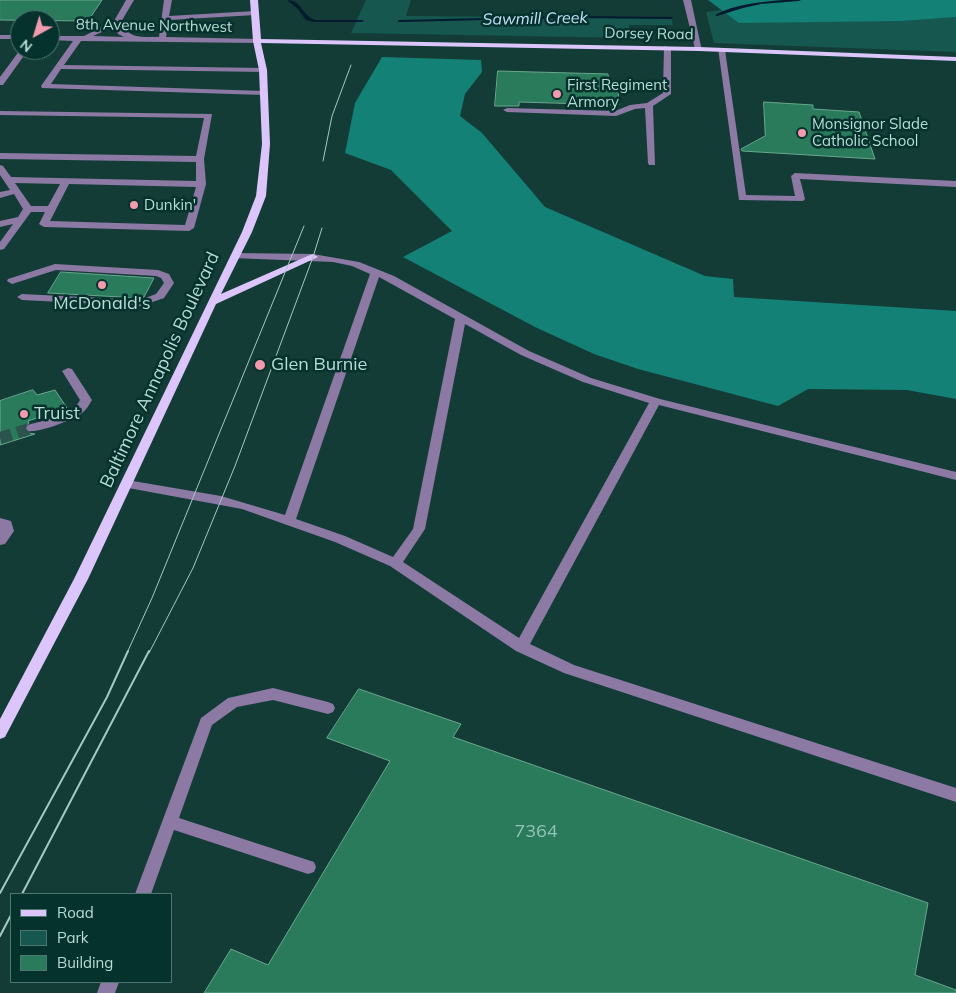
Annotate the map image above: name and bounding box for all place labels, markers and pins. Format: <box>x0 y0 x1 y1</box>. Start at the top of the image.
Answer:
place label: First Regiment Armory <box>567 76 667 111</box>
marker: First Regiment Armory <box>551 88 563 100</box>
place label: Monsignor Slade Catholic School <box>812 115 928 150</box>
marker: Monsignor Slade Catholic School <box>796 127 808 139</box>
place label: Dunkin' <box>144 196 196 214</box>
marker: Dunkin' <box>128 199 140 211</box>
marker: McDonald's <box>96 279 108 291</box>
place label: McDonald's <box>53 293 151 315</box>
place label: Glen Burnie <box>271 354 367 376</box>
marker: Glen Burnie <box>253 358 267 372</box>
place label: Truist <box>34 403 80 425</box>
marker: Truist <box>18 408 30 420</box>

